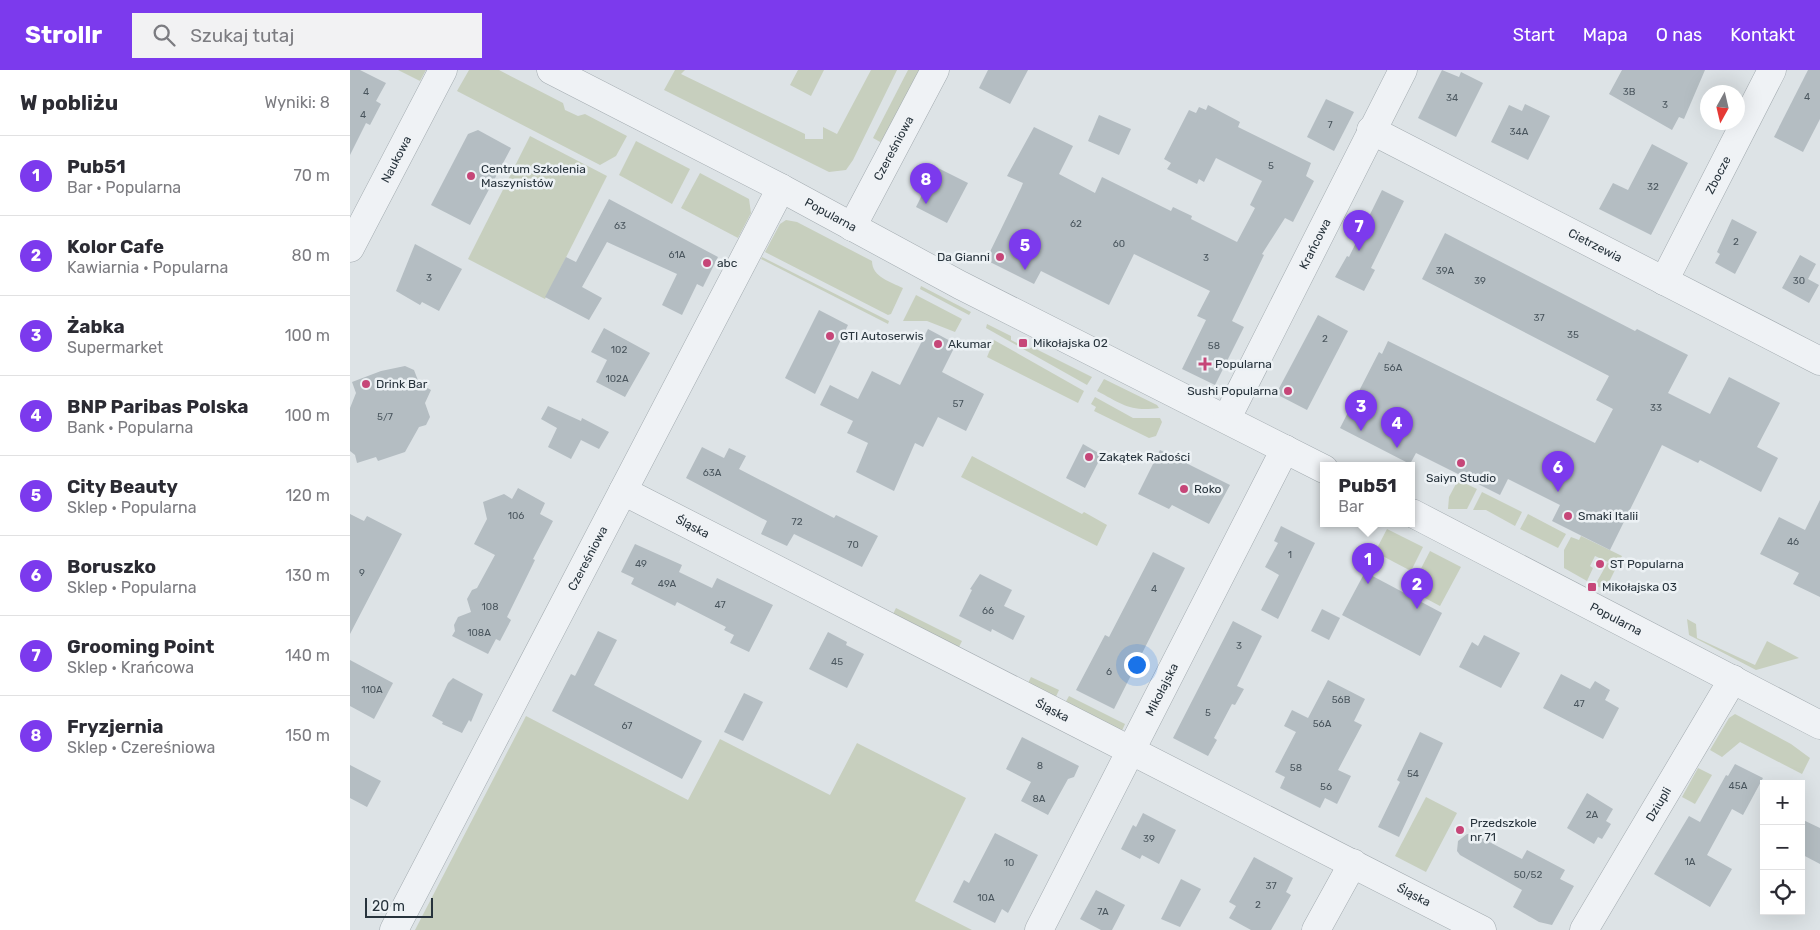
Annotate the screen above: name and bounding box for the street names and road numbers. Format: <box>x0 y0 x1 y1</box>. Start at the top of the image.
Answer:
street label: Czereśniowa <box>871 114 916 183</box>
street label: Naukowa <box>378 134 414 185</box>
street label: Zbocze <box>1703 154 1734 196</box>
street label: Popularna <box>802 195 859 235</box>
street label: Krańcowa <box>1296 216 1334 272</box>
street label: Cietrzewia <box>1566 226 1624 265</box>
street label: Śląska <box>673 512 712 541</box>
street label: Czereśniowa <box>565 524 610 593</box>
street label: Popularna <box>1588 600 1645 638</box>
street label: Mikołajska <box>1143 661 1181 718</box>
street label: Śląska <box>1033 696 1071 725</box>
street label: Dziupli <box>1643 785 1674 824</box>
street label: Śląska <box>1395 881 1433 909</box>

